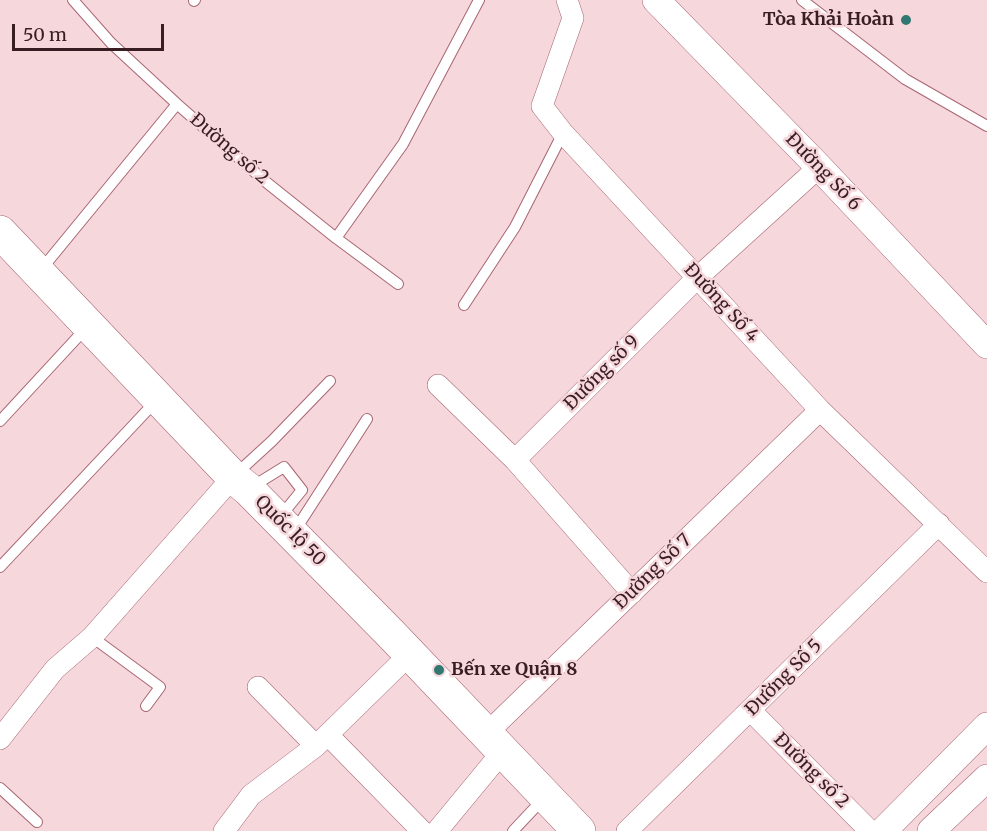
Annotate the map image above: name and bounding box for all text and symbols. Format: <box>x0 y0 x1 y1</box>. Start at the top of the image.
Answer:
place label: Tòa Khải Hoàn <box>763 9 894 31</box>
scale bar <box>15 12 166 50</box>
marker: Tòa Khải Hoàn <box>899 13 913 27</box>
text: 50 m <box>23 23 67 46</box>
street label: Đường số 2 <box>185 109 273 189</box>
street label: Đường Số 6 <box>781 129 865 215</box>
street label: Đường Số 4 <box>679 259 763 347</box>
street label: Đường số 9 <box>560 331 644 415</box>
street label: Quốc lộ 50 <box>250 491 330 571</box>
street label: Đường Số 7 <box>610 530 696 614</box>
street label: Đường Số 5 <box>741 635 827 721</box>
place label: Bến xe Quận 8 <box>451 659 578 681</box>
marker: Bến xe Quận 8 <box>432 663 446 677</box>
street label: Đường số 2 <box>769 729 853 813</box>

